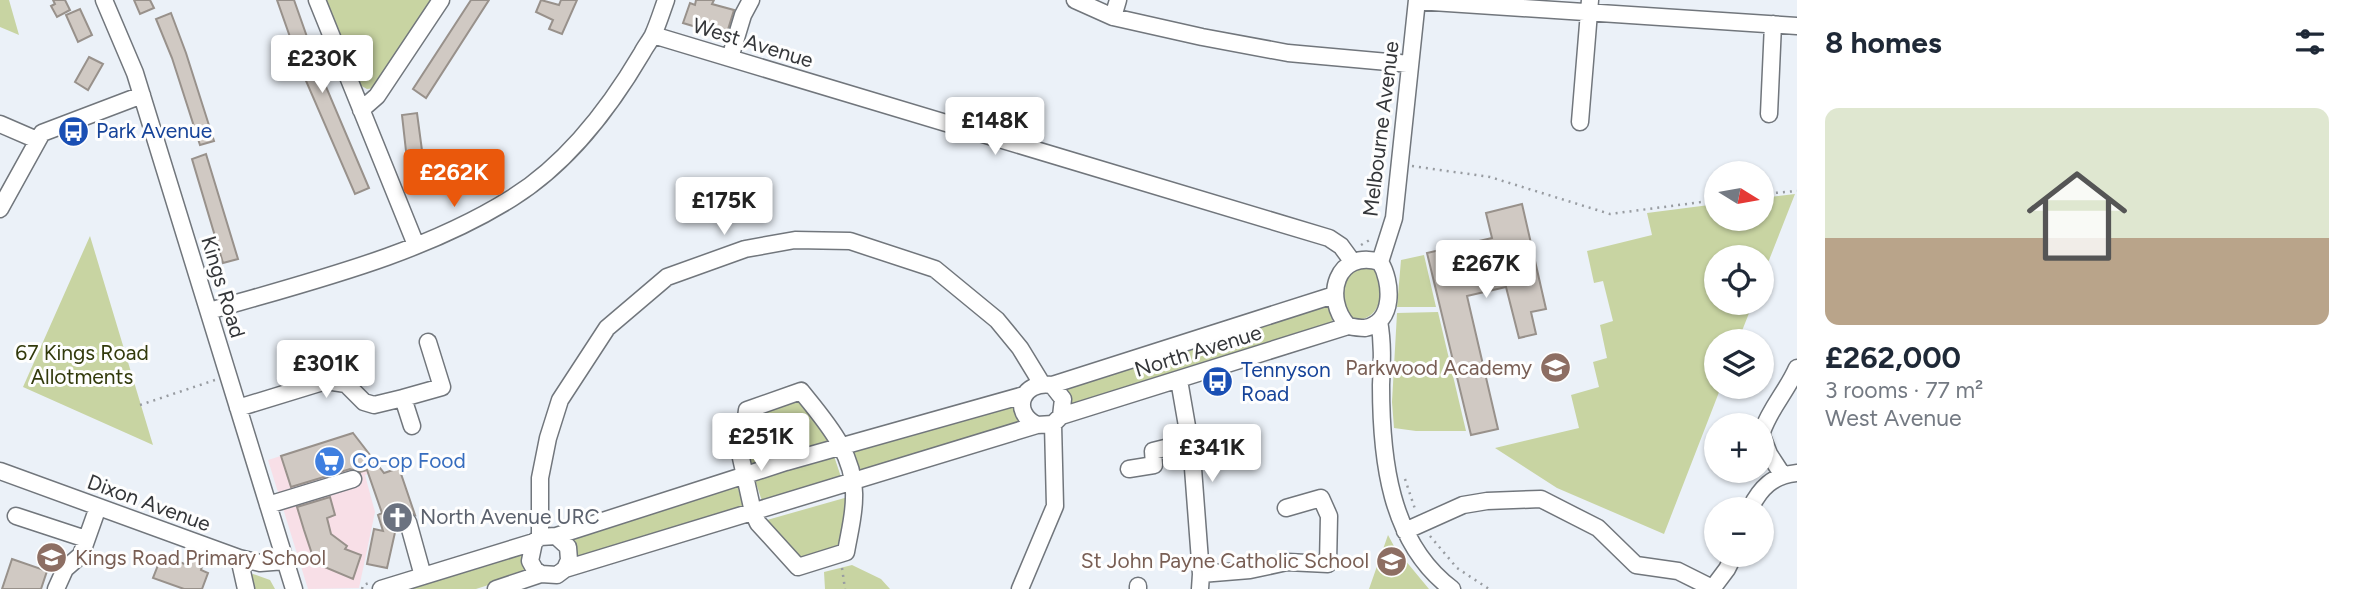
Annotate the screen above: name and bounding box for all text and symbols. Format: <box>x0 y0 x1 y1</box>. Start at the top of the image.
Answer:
street label: West Avenue <box>690 12 816 73</box>
icon: filters <box>2291 23 2329 61</box>
text: 8 homes <box>1825 24 1942 61</box>
pin: £230K <box>273 36 371 95</box>
street label: Melbourne Avenue <box>1357 40 1404 218</box>
text: £230K <box>287 44 357 72</box>
pin: £148K <box>946 97 1044 157</box>
text: £148K <box>961 106 1029 134</box>
bus stop icon: Park Avenue <box>56 114 90 148</box>
place label: Park Avenue <box>96 118 212 143</box>
pin: £262K <box>405 150 503 209</box>
icon: home <box>2014 153 2140 279</box>
text: £262K <box>420 158 488 186</box>
north arrow <box>1704 161 1774 231</box>
map controls <box>1704 161 1774 567</box>
pin: £175K <box>675 177 773 237</box>
text: £175K <box>692 186 756 214</box>
street label: Kings Road <box>196 233 251 341</box>
pin: £267K <box>1437 240 1535 300</box>
button: locate <box>1704 245 1774 315</box>
text: £267K <box>1452 249 1520 277</box>
street label: North Avenue <box>1131 319 1264 382</box>
button: layers <box>1704 329 1774 399</box>
text: £262,000 <box>1825 339 1961 376</box>
park label: 67 Kings Road Allotments <box>15 340 149 389</box>
pin: £301K <box>277 340 375 400</box>
text: £301K <box>293 349 359 377</box>
school or university icon: Parkwood Academy <box>1538 351 1572 385</box>
place label: Parkwood Academy <box>1345 355 1532 380</box>
place label: Tennyson Road <box>1241 357 1331 406</box>
bus stop icon: Tennyson Road <box>1201 365 1235 399</box>
text: 3 rooms · 77 m² <box>1825 376 1983 404</box>
text: West Avenue <box>1825 404 1962 432</box>
button: + <box>1704 413 1774 483</box>
pin: £251K <box>712 414 810 473</box>
text: £251K <box>728 422 794 450</box>
pin: £341K <box>1163 424 1261 484</box>
text: £341K <box>1179 433 1245 461</box>
supermarket icon: Co-op Food <box>312 444 346 478</box>
place label: Co-op Food <box>352 448 466 473</box>
street label: Dixon Avenue <box>84 469 214 536</box>
button: − <box>1704 497 1774 567</box>
church icon: North Avenue URC <box>380 500 414 534</box>
place label: North Avenue URC <box>420 504 600 529</box>
school or university icon: Kings Road Primary School <box>35 541 69 575</box>
school or university icon: St John Payne Catholic School <box>1375 544 1409 578</box>
place label: Kings Road Primary School <box>75 545 326 570</box>
place label: St John Payne Catholic School <box>1081 548 1369 573</box>

